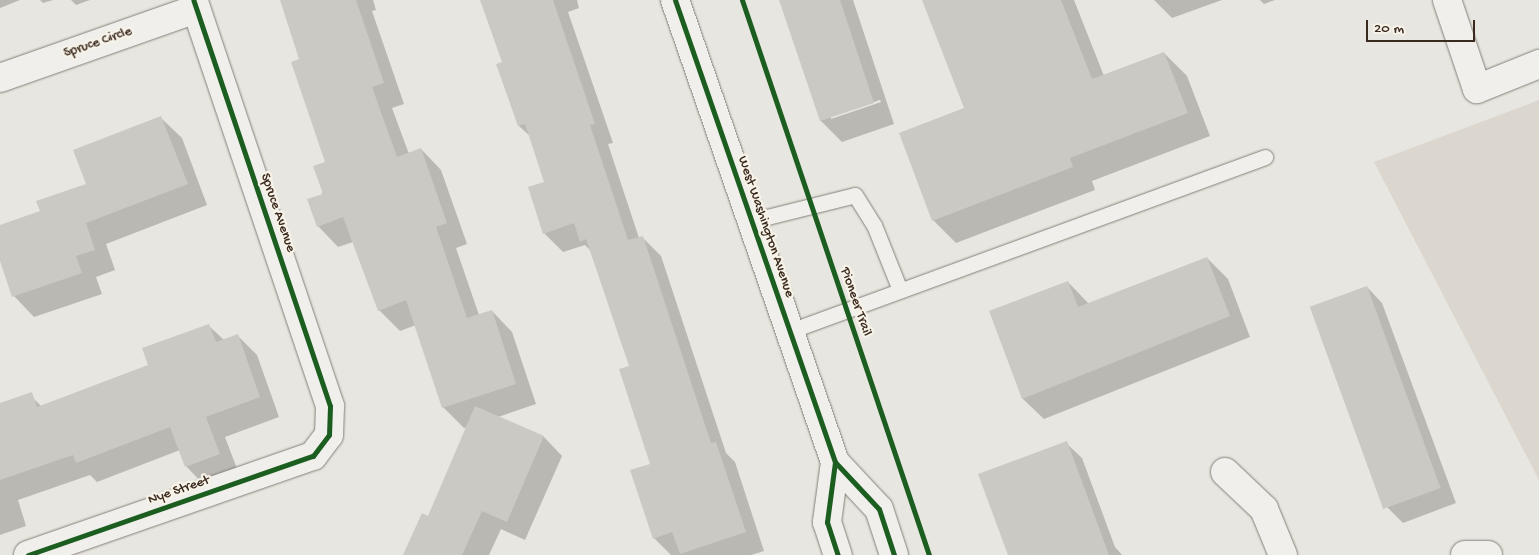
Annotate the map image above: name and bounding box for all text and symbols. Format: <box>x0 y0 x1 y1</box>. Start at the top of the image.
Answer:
scale bar <box>1369 10 1478 42</box>
text: 20 m <box>1374 20 1404 38</box>
street label: Spruce Circle <box>62 24 134 62</box>
street label: West Washington Avenue <box>733 154 797 300</box>
street label: Spruce Avenue <box>256 171 298 255</box>
street label: Pioneer Trail <box>835 265 875 339</box>
street label: Nye Street <box>146 473 212 509</box>

